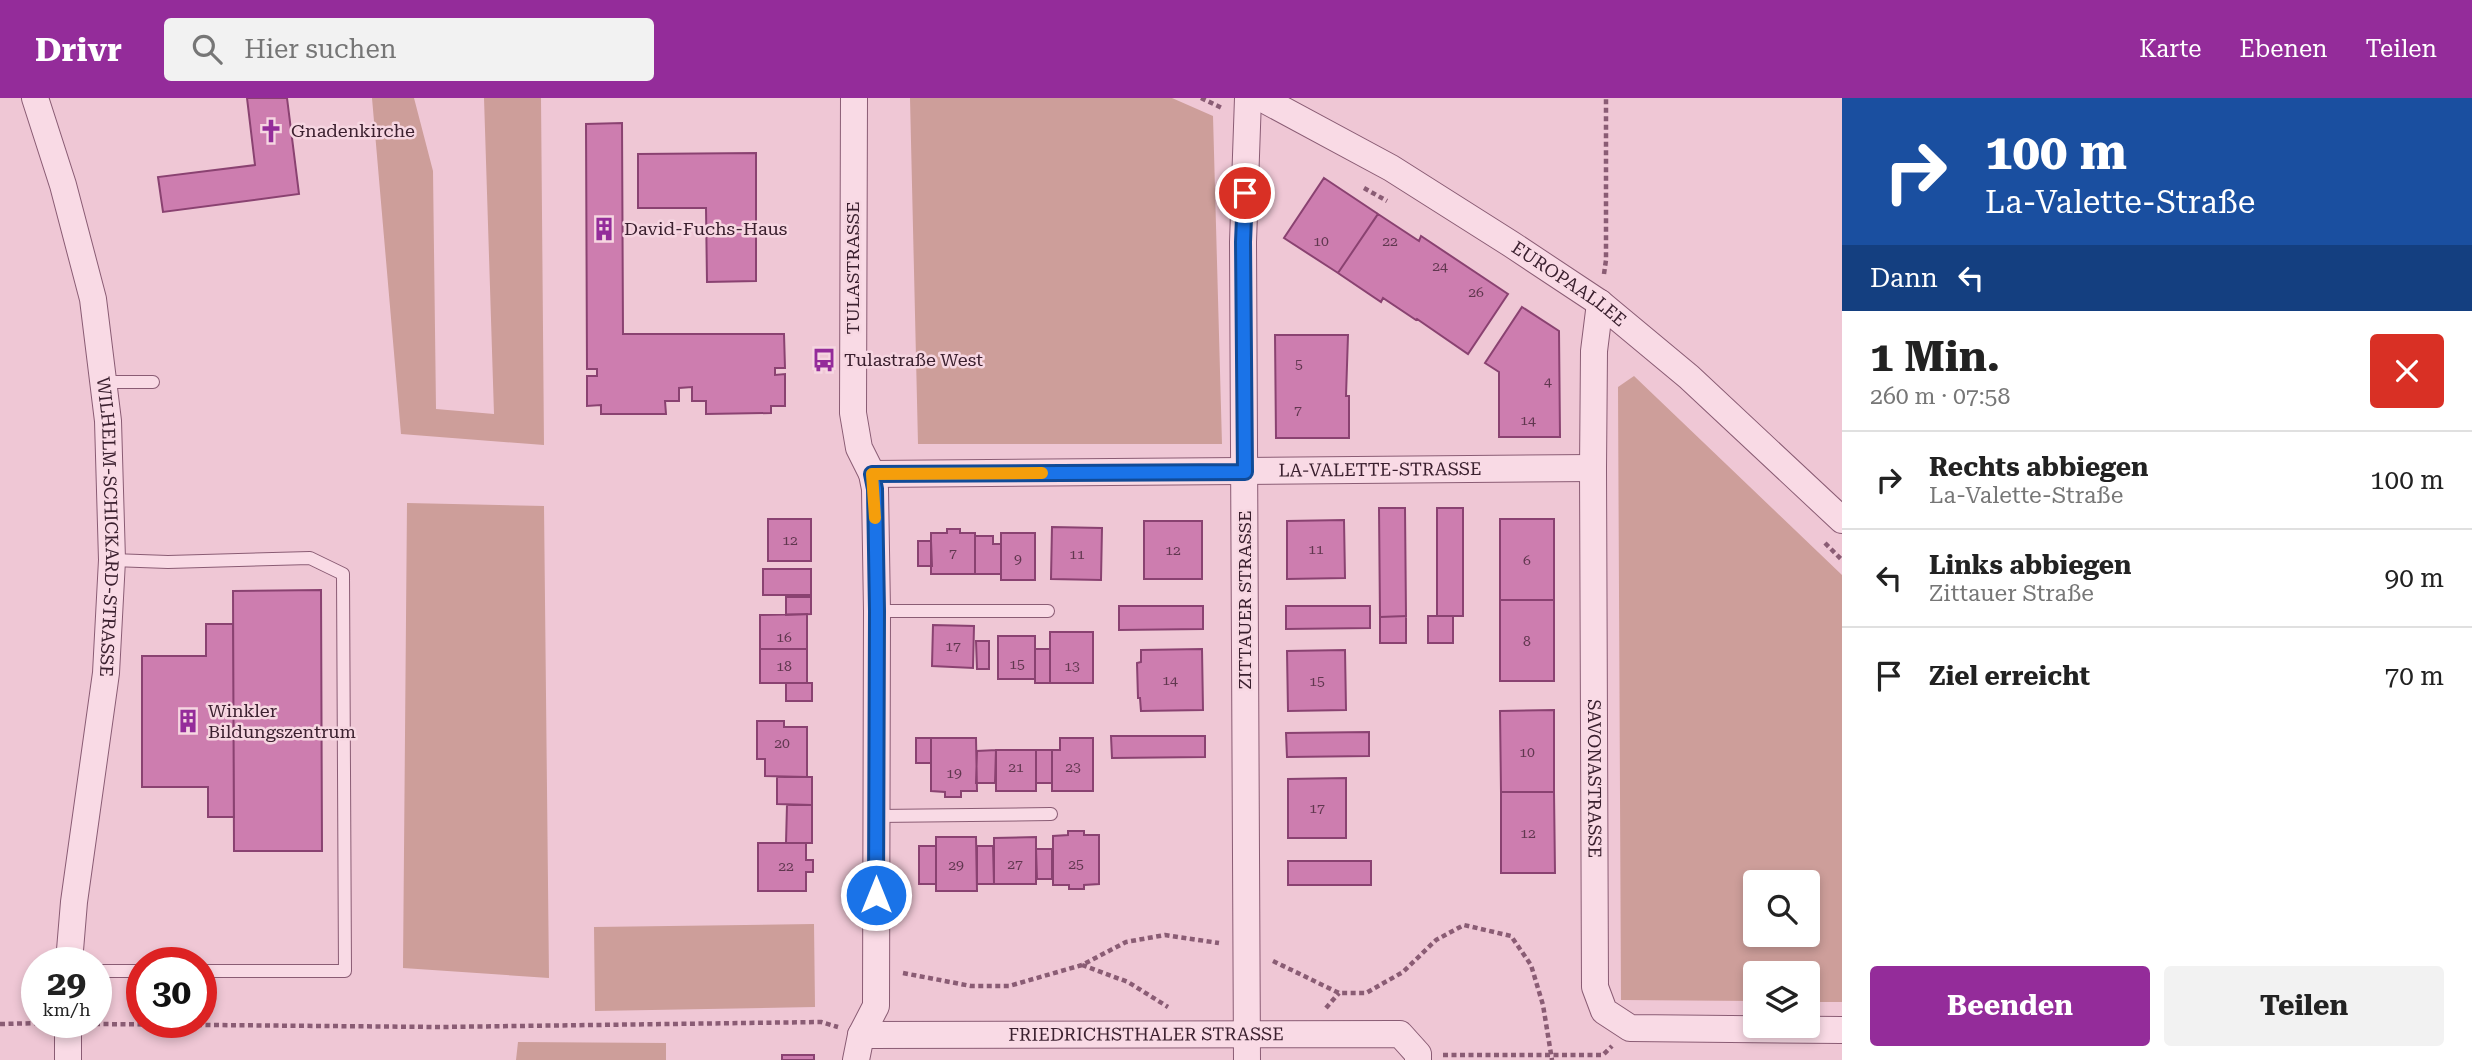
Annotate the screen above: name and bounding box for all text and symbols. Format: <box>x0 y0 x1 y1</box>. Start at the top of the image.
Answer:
search box <box>164 18 654 81</box>
text: Drivr <box>35 30 122 69</box>
icon: search <box>188 30 226 68</box>
text: Hier suchen <box>244 34 396 64</box>
text: Karte <box>2139 35 2201 63</box>
text: Ebenen <box>2239 35 2328 63</box>
text: Teilen <box>2366 35 2437 63</box>
church icon: Gnadenkirche <box>257 117 285 145</box>
place label: Gnadenkirche <box>291 120 415 141</box>
text: 100 m <box>1985 124 2127 181</box>
icon: right <box>1870 126 1961 217</box>
pin <box>1215 163 1275 223</box>
icon: arrive <box>1226 174 1264 212</box>
text: La-Valette-Straße <box>1985 183 2255 221</box>
street label: TULASTRASSE <box>842 201 863 335</box>
building icon: David-Fuchs-Haus <box>590 215 618 243</box>
place label: David-Fuchs-Haus <box>624 218 787 239</box>
house number: 10 <box>1313 233 1329 249</box>
house number: 22 <box>1382 233 1398 249</box>
street label: EUROPAALLEE <box>1508 236 1631 330</box>
house number: 24 <box>1432 258 1448 274</box>
icon: left <box>1952 259 1990 297</box>
text: Dann <box>1870 263 1938 293</box>
house number: 26 <box>1468 284 1484 300</box>
text: 1 Min. <box>1870 332 2000 381</box>
button: close <box>2370 334 2444 408</box>
bus stop icon: Tulastraße West <box>810 346 838 374</box>
place label: Tulastraße West <box>844 349 983 370</box>
house number: 5 <box>1295 356 1303 372</box>
house number: 4 <box>1544 373 1552 389</box>
street label: WILHELM-SCHICKARD-STRASSE <box>93 376 123 677</box>
text: 260 m · 07:58 <box>1870 383 2010 410</box>
house number: 7 <box>1294 402 1302 418</box>
house number: 14 <box>1520 412 1536 428</box>
text: Rechts abbiegen <box>1929 452 2148 482</box>
street label: LA-VALETTE-STRASSE <box>1278 458 1482 481</box>
icon: right <box>1870 461 1908 499</box>
text: 100 m <box>2370 465 2444 495</box>
text: La-Valette-Straße <box>1929 482 2123 509</box>
street label: ZITTAUER STRASSE <box>1234 511 1255 689</box>
house number: 12 <box>782 532 798 548</box>
house number: 11 <box>1308 541 1324 557</box>
house number: 12 <box>1165 542 1181 558</box>
house number: 7 <box>949 545 957 561</box>
house number: 11 <box>1069 546 1085 562</box>
text: Links abbiegen <box>1929 550 2132 580</box>
house number: 9 <box>1014 551 1022 567</box>
house number: 6 <box>1523 552 1531 568</box>
icon: left <box>1870 559 1908 597</box>
text: 90 m <box>2385 563 2444 593</box>
text: Zittauer Straße <box>1929 580 2094 607</box>
house number: 16 <box>776 629 792 645</box>
house number: 8 <box>1523 633 1531 649</box>
house number: 17 <box>945 638 961 654</box>
house number: 15 <box>1009 656 1025 672</box>
icon: arrive <box>1870 657 1908 695</box>
house number: 18 <box>776 658 792 674</box>
house number: 13 <box>1064 658 1080 674</box>
text: Ziel erreicht <box>1929 661 2090 691</box>
text: 70 m <box>2385 661 2444 691</box>
house number: 14 <box>1162 672 1178 688</box>
house number: 15 <box>1309 673 1325 689</box>
street label: SAVONASTRASSE <box>1584 699 1606 858</box>
place label: Winkler Bildungszentrum <box>208 700 356 742</box>
building icon: Winkler Bildungszentrum <box>174 707 202 735</box>
house number: 20 <box>774 735 790 751</box>
house number: 10 <box>1519 744 1535 760</box>
house number: 21 <box>1008 759 1024 775</box>
house number: 23 <box>1065 759 1081 775</box>
house number: 19 <box>946 765 962 781</box>
house number: 17 <box>1309 800 1325 816</box>
house number: 12 <box>1520 825 1536 841</box>
house number: 27 <box>1007 856 1023 872</box>
house number: 25 <box>1068 856 1084 872</box>
house number: 29 <box>948 857 964 873</box>
house number: 22 <box>778 858 794 874</box>
position arrow <box>839 858 913 932</box>
map controls <box>1743 870 1820 1038</box>
button: search <box>1743 870 1820 947</box>
speed limit sign: 30 <box>126 947 217 1038</box>
button: layers <box>1743 961 1820 1038</box>
text: 29 <box>47 963 86 1004</box>
button: Beenden <box>1870 966 2150 1046</box>
button: Teilen <box>2164 966 2444 1046</box>
text: km/h <box>42 999 91 1020</box>
street label: FRIEDRICHSTHALER STRASSE <box>1008 1023 1284 1045</box>

